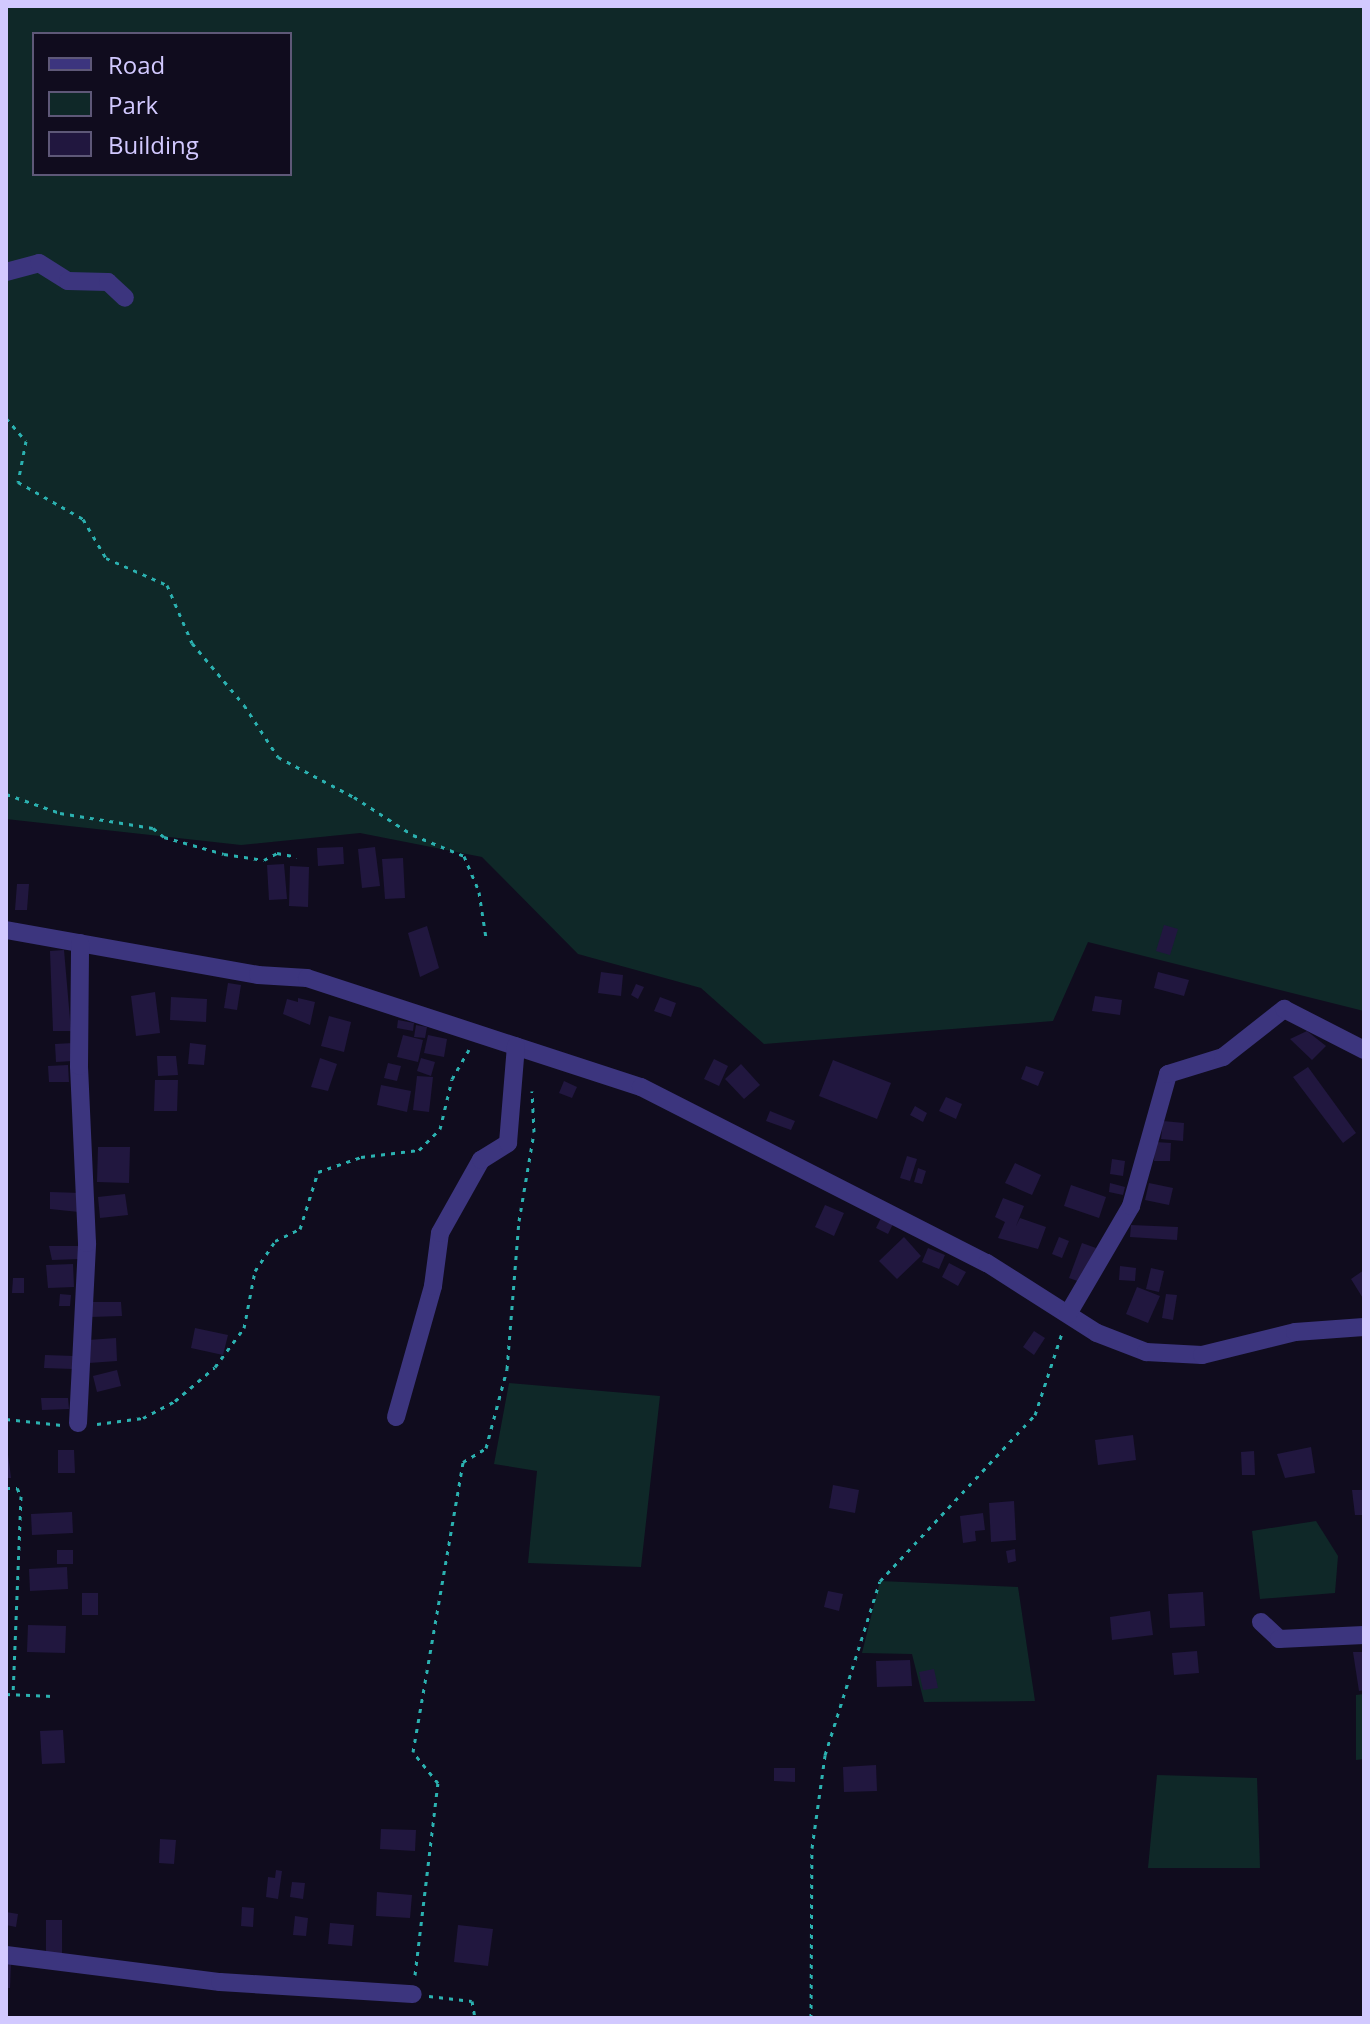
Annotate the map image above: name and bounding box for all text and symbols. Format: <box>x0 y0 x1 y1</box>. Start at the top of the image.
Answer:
legend <box>32 32 292 176</box>
text: Road <box>108 48 165 81</box>
text: Park <box>108 88 158 121</box>
text: Building <box>108 128 199 161</box>

